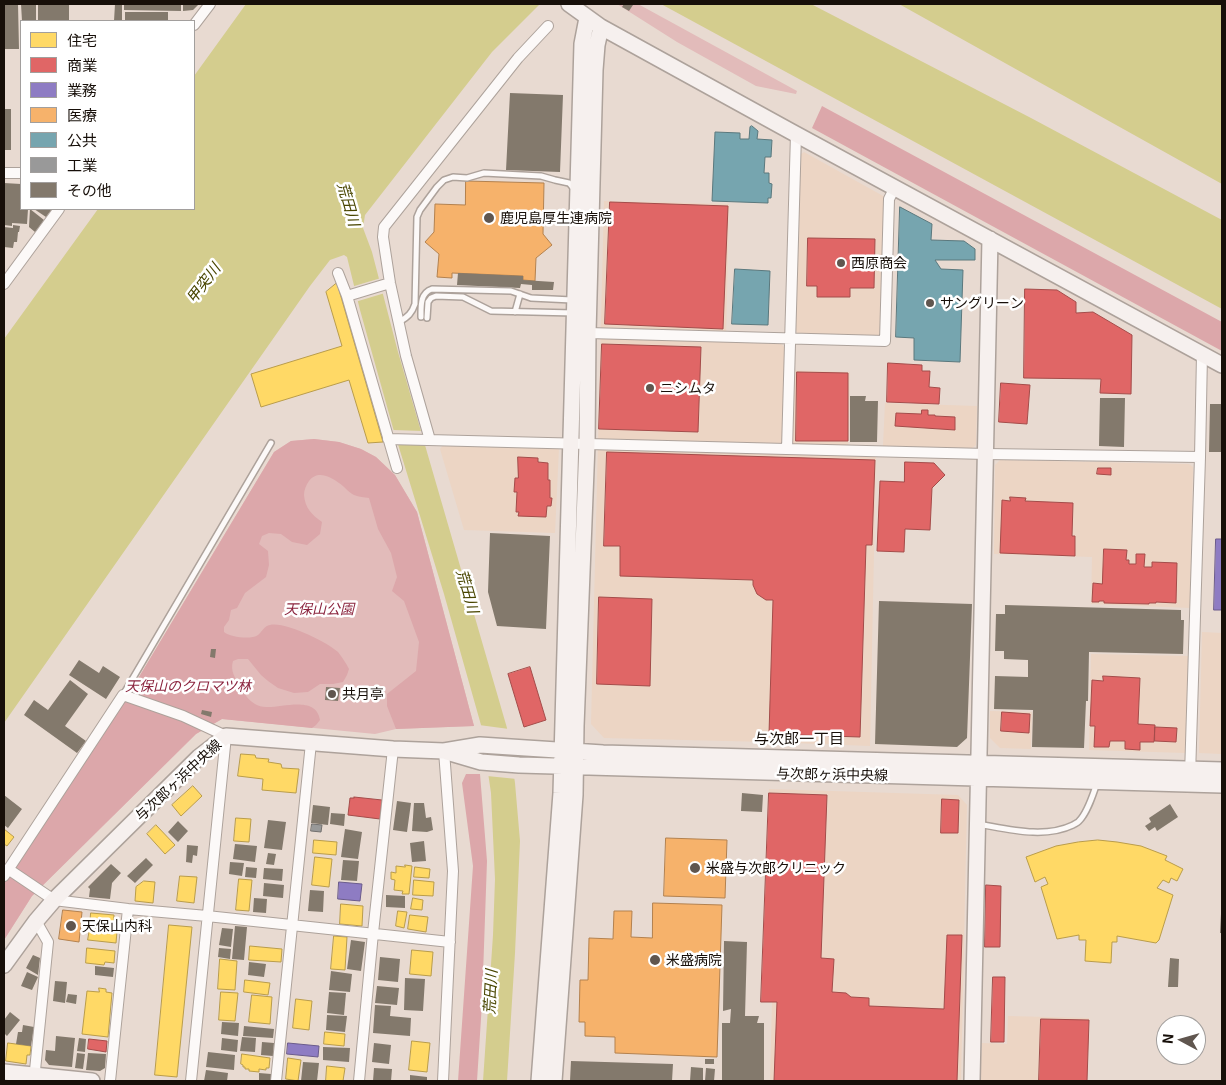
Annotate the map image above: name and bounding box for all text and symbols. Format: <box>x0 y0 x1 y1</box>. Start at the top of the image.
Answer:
legend <box>20 20 195 210</box>
text: 住宅 <box>67 29 97 50</box>
text: 商業 <box>67 54 97 75</box>
text: 業務 <box>67 79 97 100</box>
text: 医療 <box>67 104 97 125</box>
text: 公共 <box>67 129 97 150</box>
text: 工業 <box>67 154 97 175</box>
text: その他 <box>67 179 112 200</box>
water label: 荒田川 <box>334 180 364 228</box>
place label: 鹿児島厚生連病院 <box>500 210 612 226</box>
marker: 鹿児島厚生連病院 <box>482 211 496 225</box>
place label: 西原商会 <box>851 255 907 271</box>
marker: 西原商会 <box>835 257 847 269</box>
water label: 甲突川 <box>182 260 224 306</box>
place label: サングリーン <box>940 295 1024 311</box>
marker: サングリーン <box>924 297 936 309</box>
place label: ニシムタ <box>660 380 716 396</box>
marker: ニシムタ <box>644 382 656 394</box>
water label: 荒田川 <box>453 567 483 615</box>
park label: 天保山公園 <box>284 601 354 617</box>
park label: 天保山のクロマツ林 <box>125 678 251 694</box>
place label: 共月亭 <box>342 686 384 702</box>
marker: 共月亭 <box>326 688 338 700</box>
district label: 与次郎一丁目 <box>754 729 844 747</box>
street label: 与次郎ヶ浜中央線 <box>131 736 225 824</box>
street label: 与次郎ヶ浜中央線 <box>776 765 888 783</box>
place label: 米盛与次郎クリニック <box>706 860 846 876</box>
marker: 米盛与次郎クリニック <box>688 861 702 875</box>
place label: 天保山内科 <box>82 918 152 934</box>
marker: 天保山内科 <box>64 919 78 933</box>
place label: 米盛病院 <box>666 952 722 968</box>
marker: 米盛病院 <box>648 953 662 967</box>
water label: 荒田川 <box>480 969 500 1015</box>
north arrow <box>1156 1015 1206 1065</box>
text: N <box>1157 1032 1178 1045</box>

